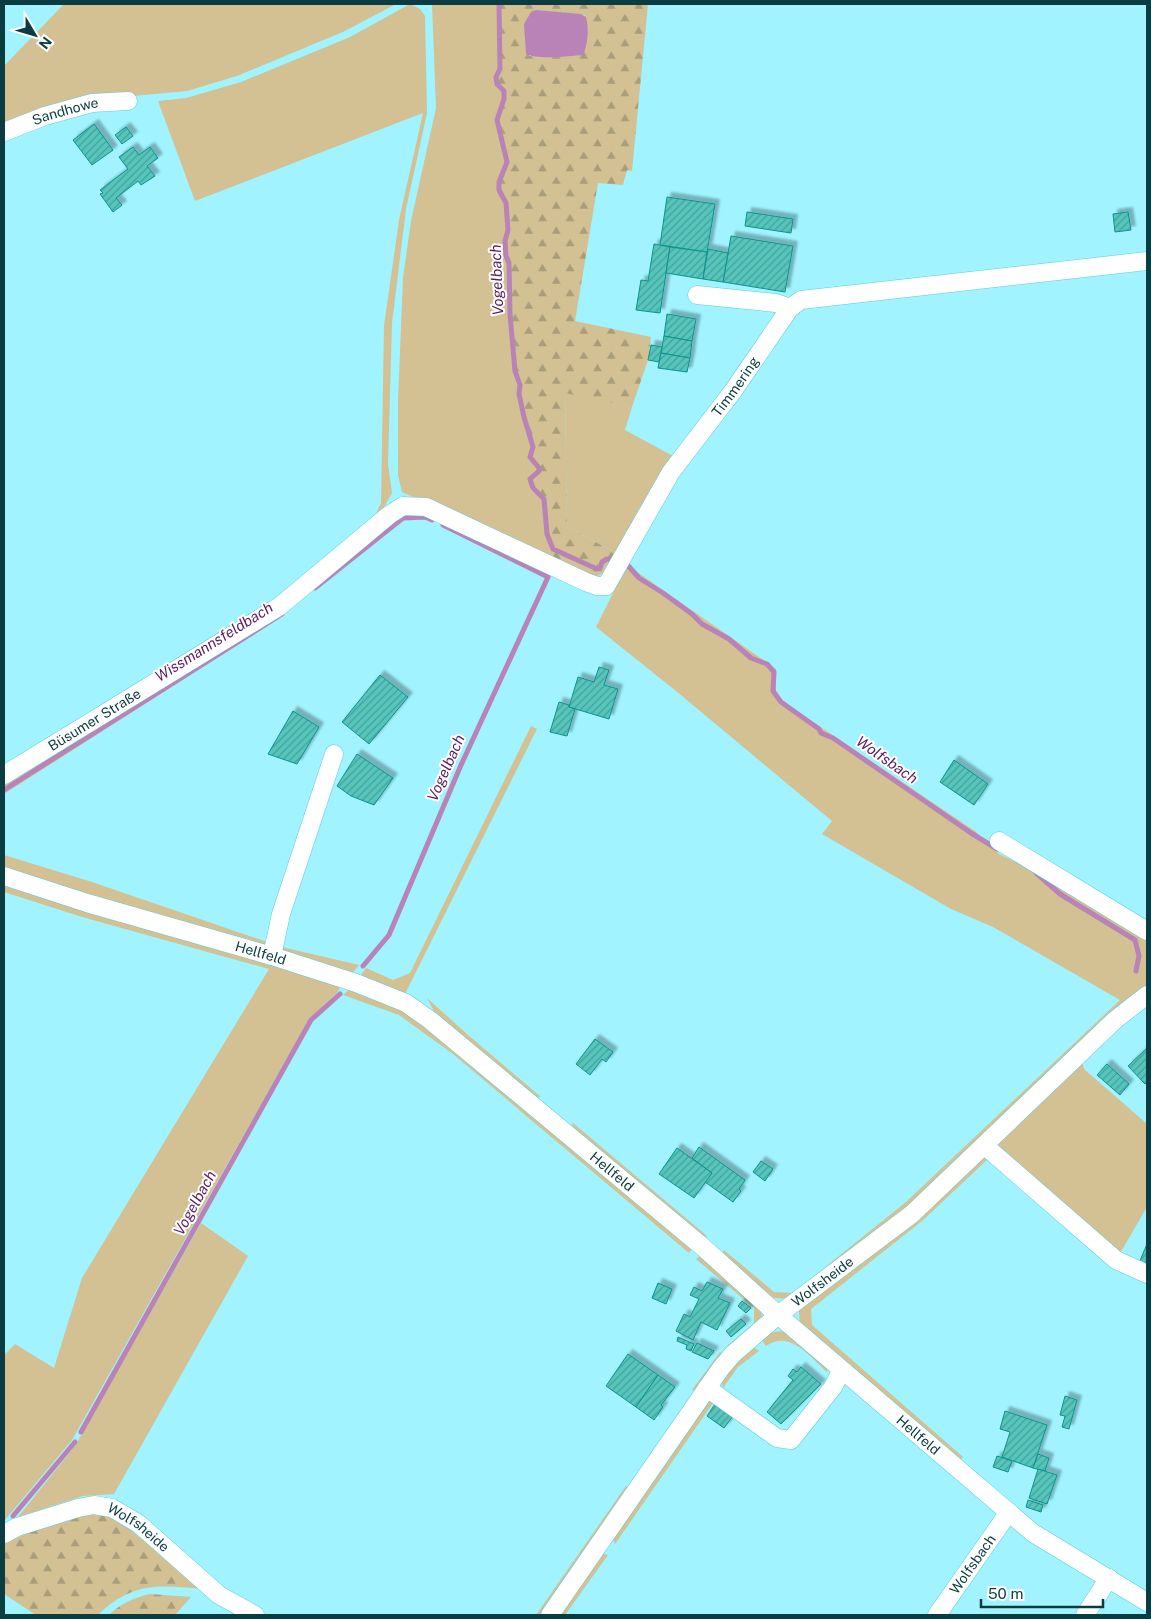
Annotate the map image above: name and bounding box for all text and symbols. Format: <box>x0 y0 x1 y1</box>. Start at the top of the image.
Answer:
north arrow <box>10 10 60 60</box>
text: N <box>36 34 55 52</box>
street label: Sandhowe <box>30 95 99 128</box>
water label: Vogelbach <box>487 244 506 316</box>
street label: Timmering <box>708 353 762 420</box>
water label: Wissmannsfeldbach <box>152 598 276 685</box>
street label: Büsumer Straße <box>45 685 144 754</box>
water label: Vogelbach <box>423 732 468 804</box>
water label: Wolfsbach <box>853 732 921 787</box>
street label: Hellfeld <box>233 938 288 968</box>
street label: Hellfeld <box>587 1149 637 1194</box>
water label: Vogelbach <box>170 1168 219 1238</box>
street label: Wolfsheide <box>788 1253 856 1310</box>
street label: Hellfeld <box>893 1412 943 1458</box>
street label: Wolfsheide <box>105 1499 173 1555</box>
street label: Wolfsbach <box>946 1531 999 1597</box>
scale bar <box>981 1576 1104 1608</box>
text: 50 m <box>988 1585 1023 1602</box>

